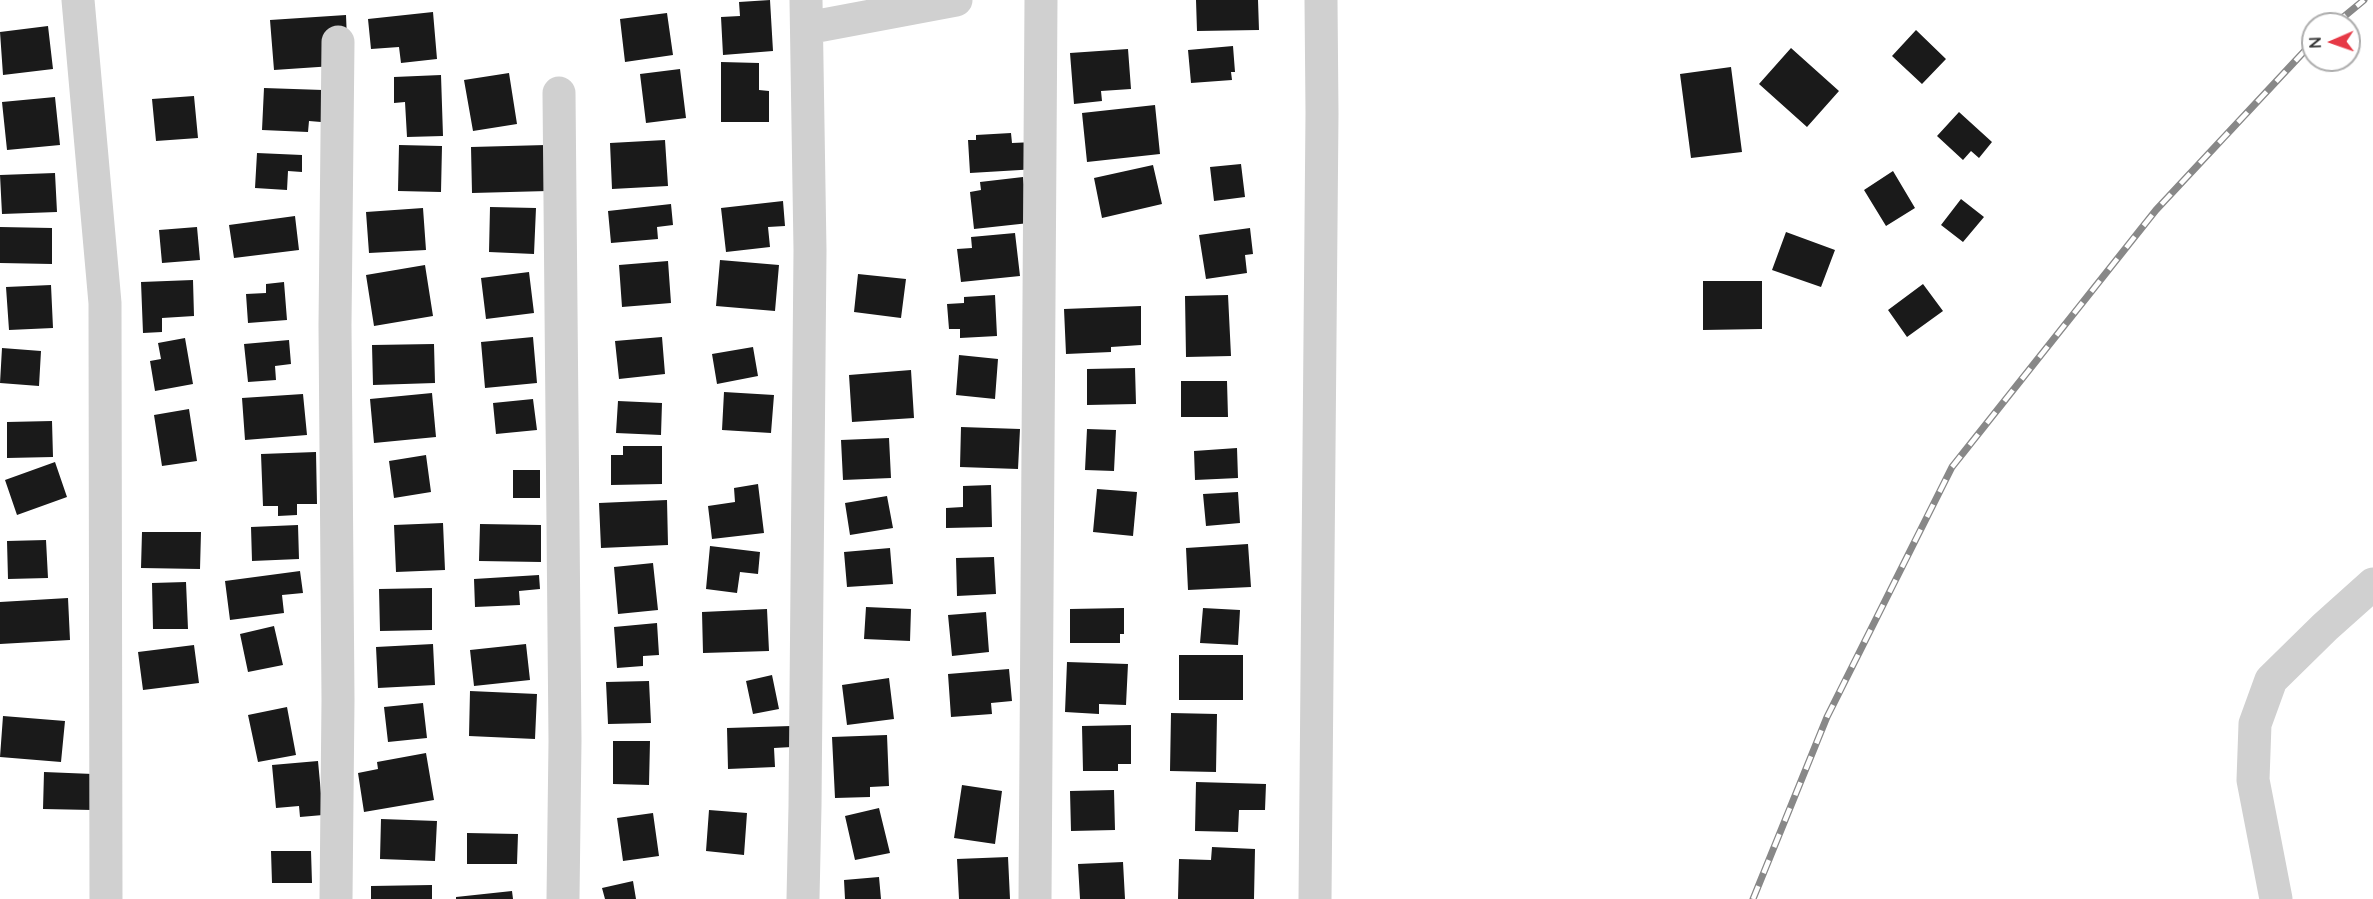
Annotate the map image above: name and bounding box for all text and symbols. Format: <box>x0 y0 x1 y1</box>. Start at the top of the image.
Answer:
north arrow <box>2301 12 2361 72</box>
text: N <box>2305 36 2325 49</box>

